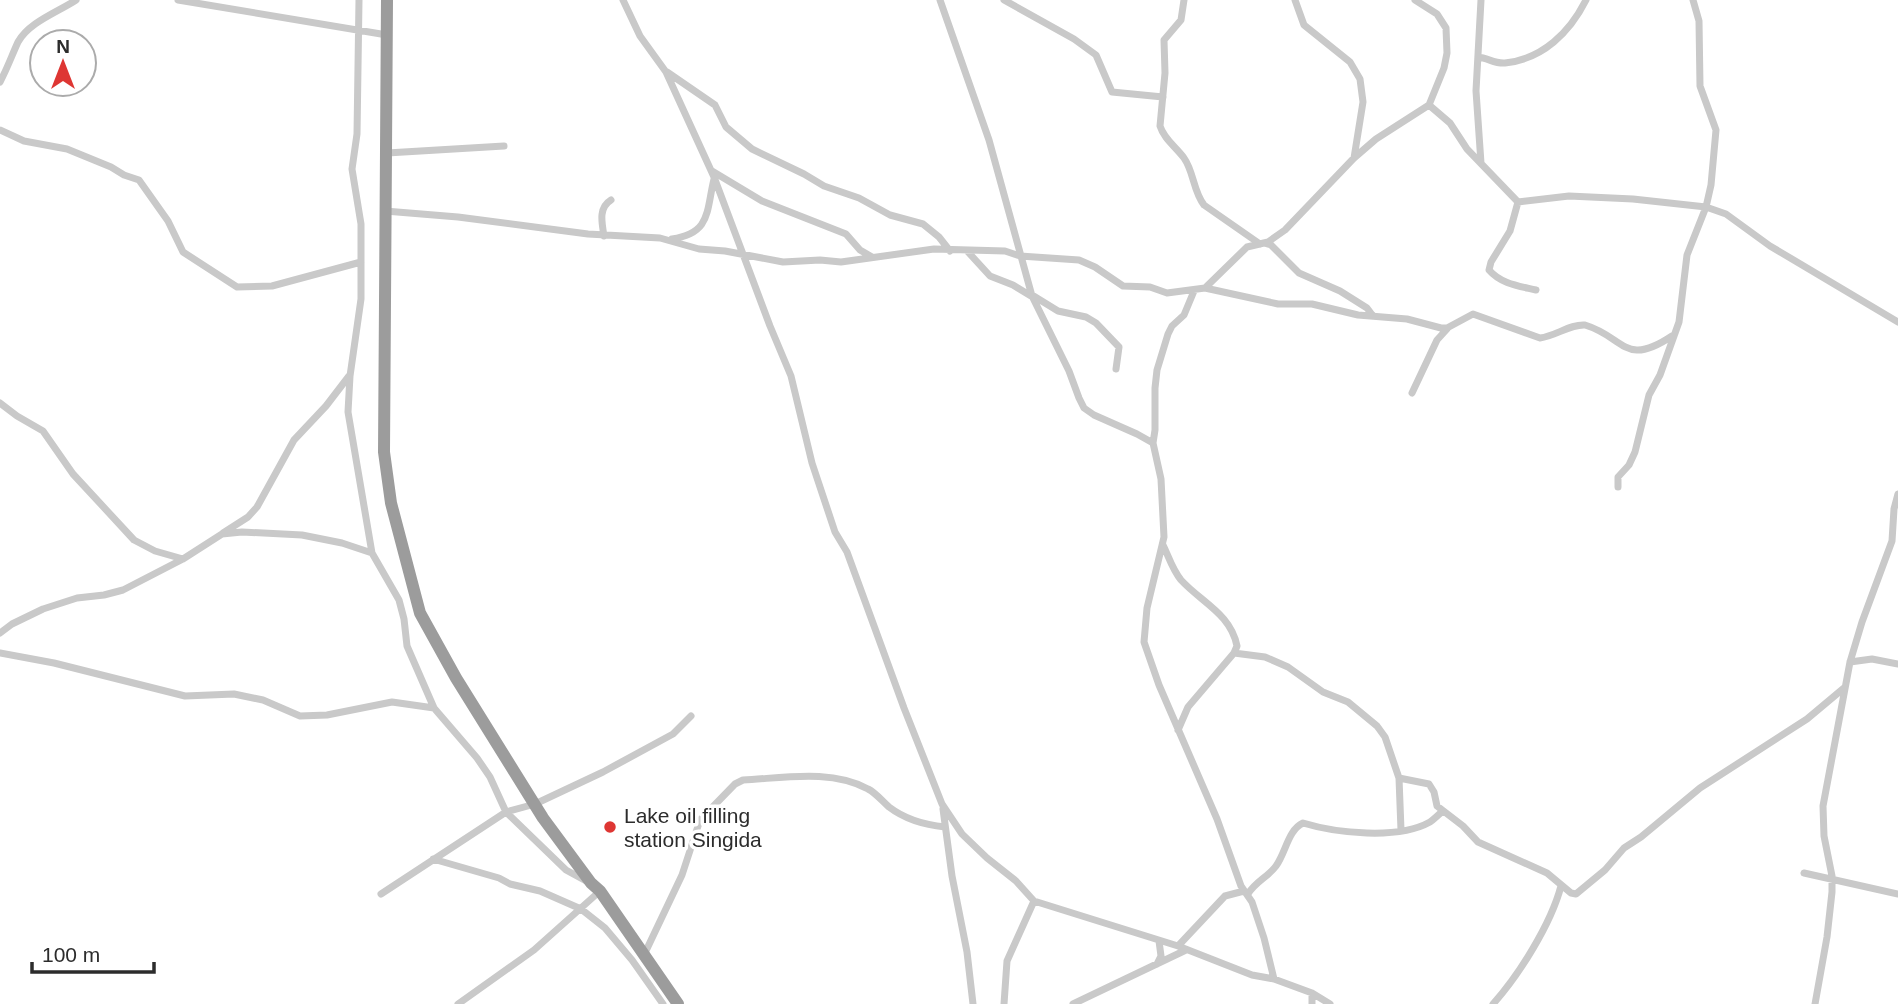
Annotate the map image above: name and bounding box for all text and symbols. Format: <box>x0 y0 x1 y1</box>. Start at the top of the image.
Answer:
north arrow <box>28 28 98 98</box>
text: N <box>56 36 70 57</box>
place label: Lake oil filling station Singida <box>624 804 762 851</box>
marker: Lake oil filling station Singida <box>602 819 618 835</box>
scale bar <box>32 930 154 974</box>
text: 100 m <box>42 943 100 966</box>

